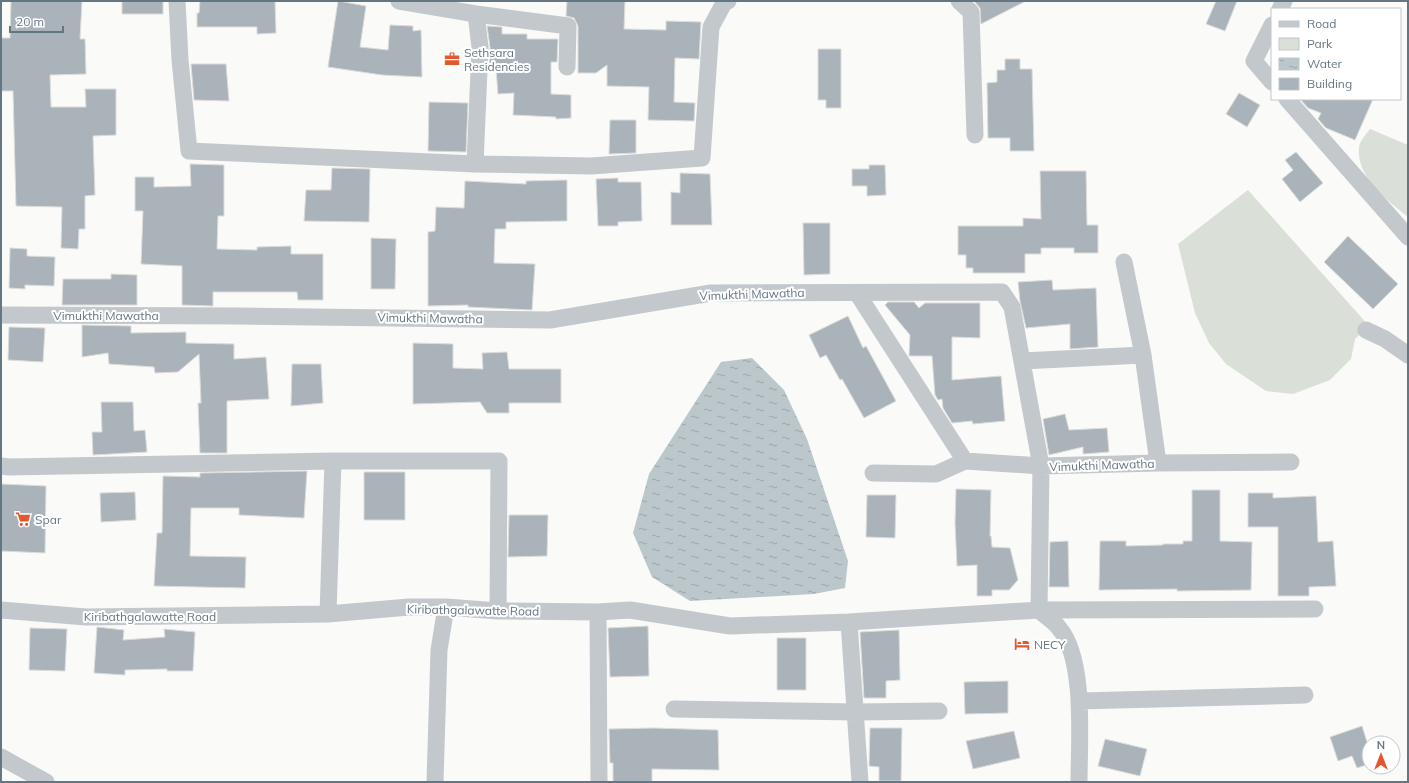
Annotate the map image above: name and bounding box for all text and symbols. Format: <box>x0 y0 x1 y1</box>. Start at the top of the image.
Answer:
scale bar <box>10 8 63 34</box>
legend <box>1271 8 1401 100</box>
text: 20 m <box>16 14 44 29</box>
text: Road <box>1307 16 1336 31</box>
text: Park <box>1307 36 1333 51</box>
place label: Sethsara Residencies <box>464 45 530 74</box>
office icon: Sethsara Residencies <box>443 50 461 68</box>
text: Water <box>1307 56 1343 71</box>
text: Building <box>1307 76 1352 91</box>
street label: Vimukthi Mawatha <box>699 285 805 303</box>
street label: Vimukthi Mawatha <box>53 308 159 323</box>
street label: Vimukthi Mawatha <box>377 310 483 326</box>
street label: Vimukthi Mawatha <box>1049 456 1155 474</box>
supermarket icon: Spar <box>14 510 32 528</box>
place label: Spar <box>35 512 62 527</box>
street label: Kiribathgalawatte Road <box>407 601 539 619</box>
street label: Kiribathgalawatte Road <box>84 609 216 624</box>
hotel icon: NECY <box>1013 635 1031 653</box>
place label: NECY <box>1034 637 1066 652</box>
north arrow <box>1361 735 1401 775</box>
text: N <box>1377 738 1385 752</box>

